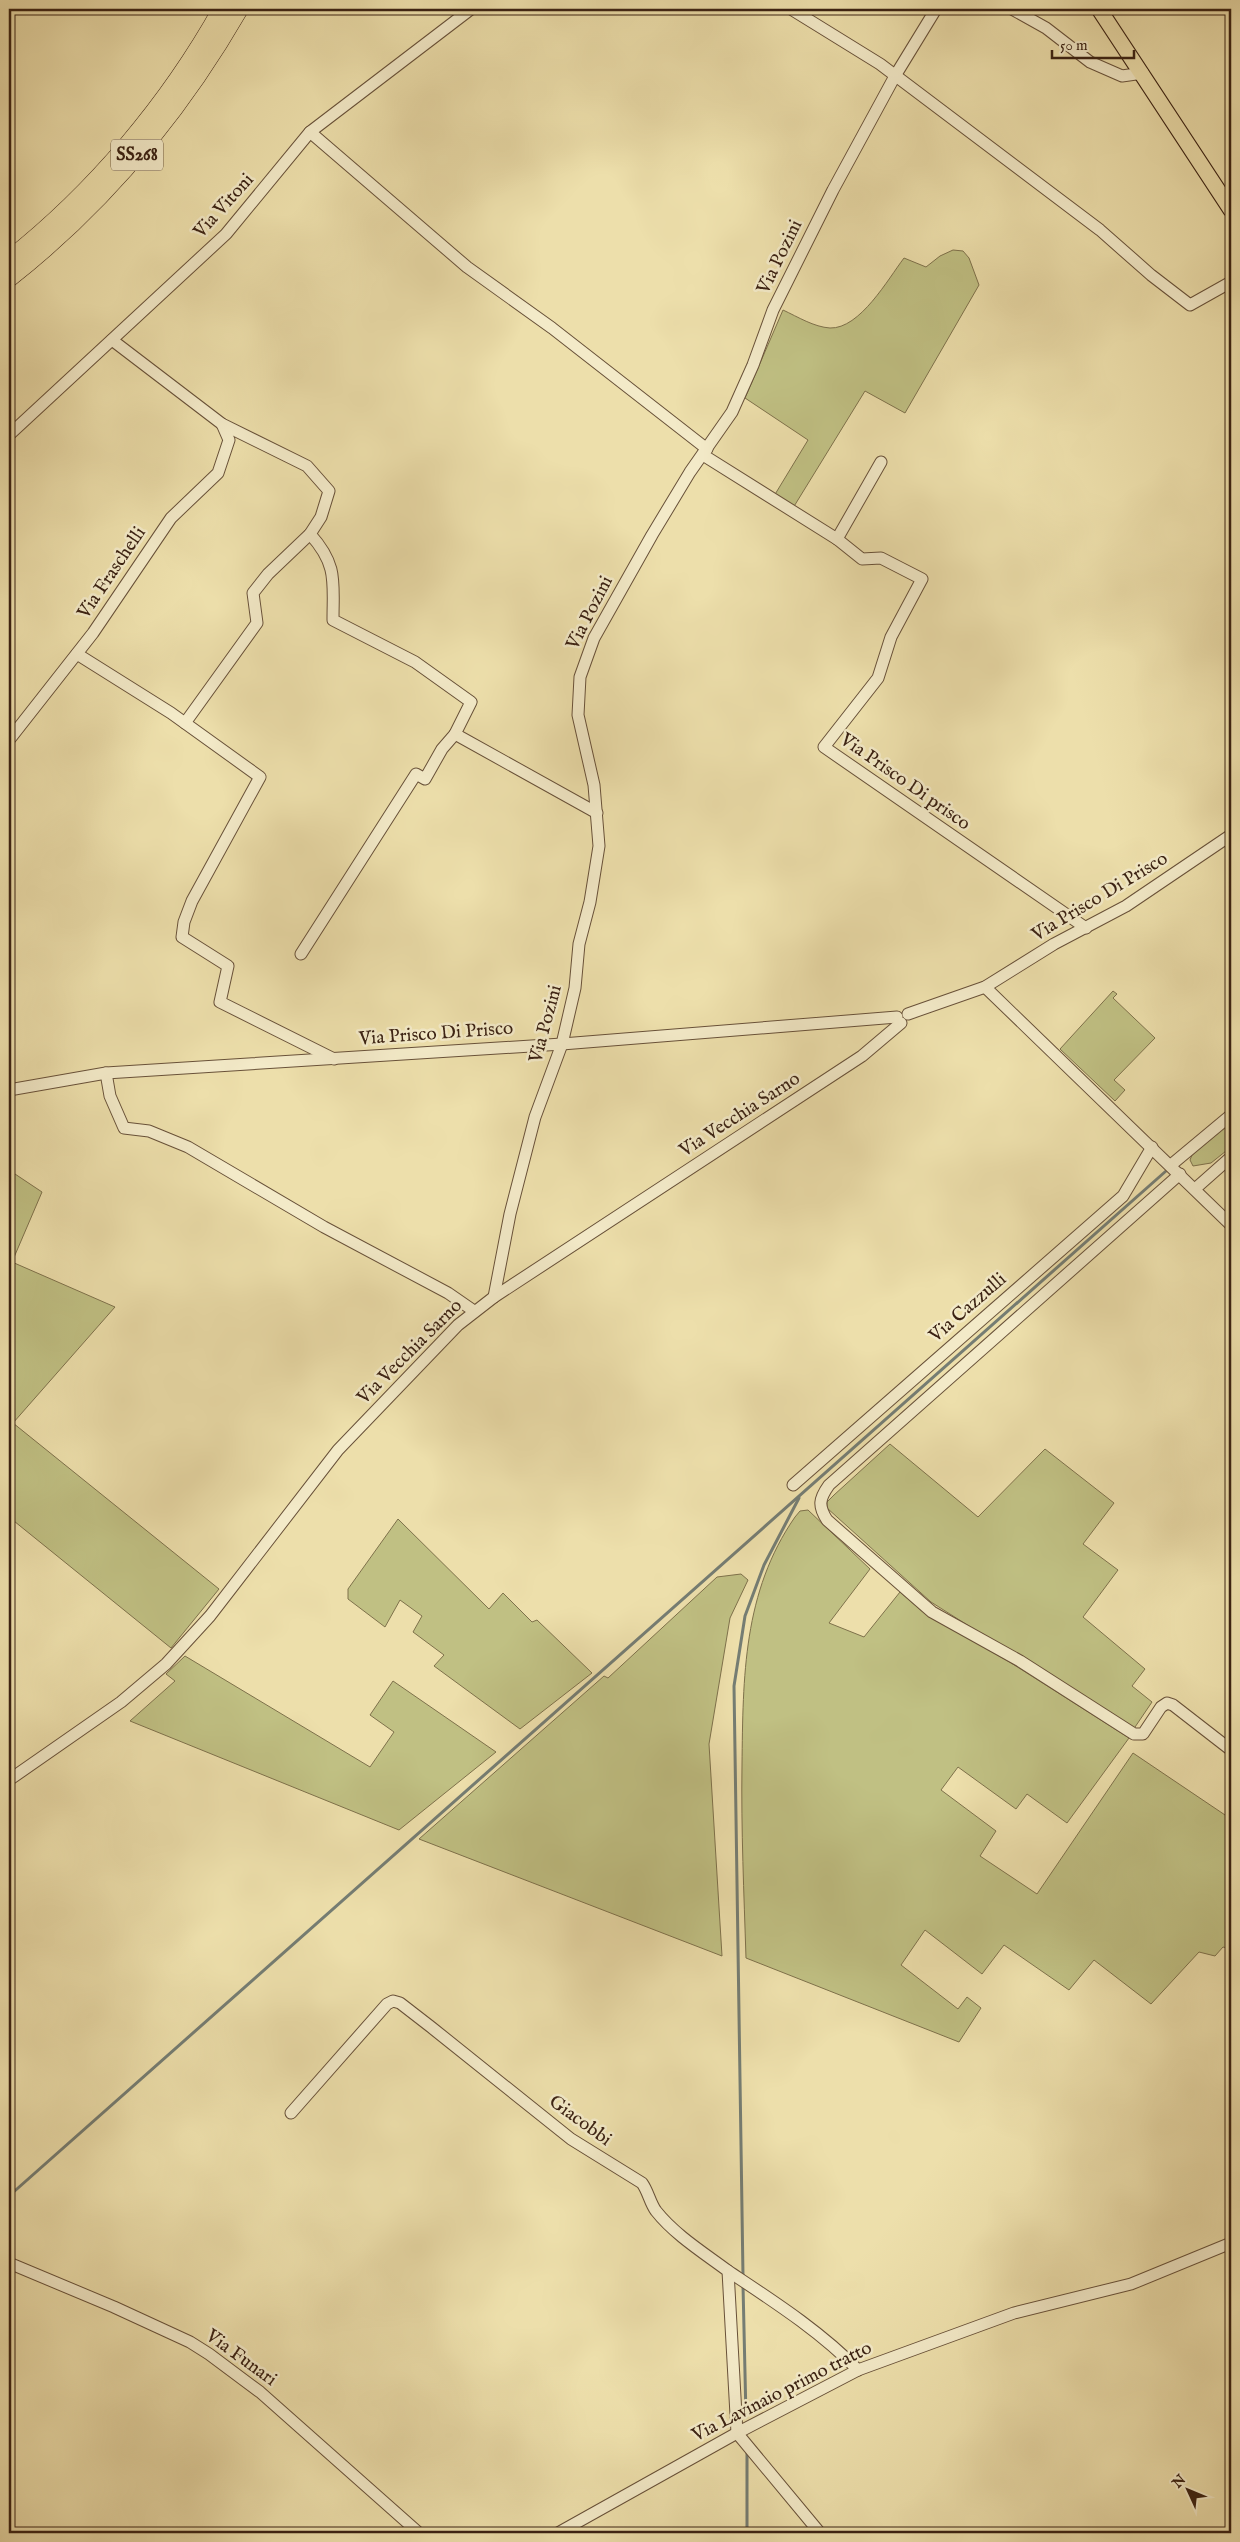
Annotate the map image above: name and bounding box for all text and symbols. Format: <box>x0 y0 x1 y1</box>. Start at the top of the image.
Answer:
scale bar <box>1052 28 1135 60</box>
text: 50 m <box>1060 36 1088 55</box>
road number: SS268 <box>111 140 163 170</box>
street label: Via Vitoni <box>188 169 259 244</box>
street label: Via Pozini <box>751 216 808 299</box>
street label: Via Fraschelli <box>72 522 152 624</box>
street label: Via Pozini <box>561 572 619 655</box>
street label: Via Prisco Di prisco <box>834 727 975 836</box>
street label: Via Prisco Di Prisco <box>1027 847 1173 948</box>
street label: Via Pozini <box>524 982 568 1067</box>
street label: Via Prisco Di Prisco <box>357 1017 514 1051</box>
street label: Via Vecchia Sarno <box>674 1067 805 1164</box>
street label: Via Cazzulli <box>924 1268 1012 1349</box>
street label: Via Vecchia Sarno <box>352 1294 468 1410</box>
street label: Giacobbi <box>544 2090 616 2152</box>
street label: Via Funari <box>200 2324 281 2392</box>
street label: Via Lavinaio primo tratto <box>687 2336 876 2448</box>
north arrow <box>1162 2464 1212 2514</box>
text: N <box>1168 2471 1190 2493</box>

